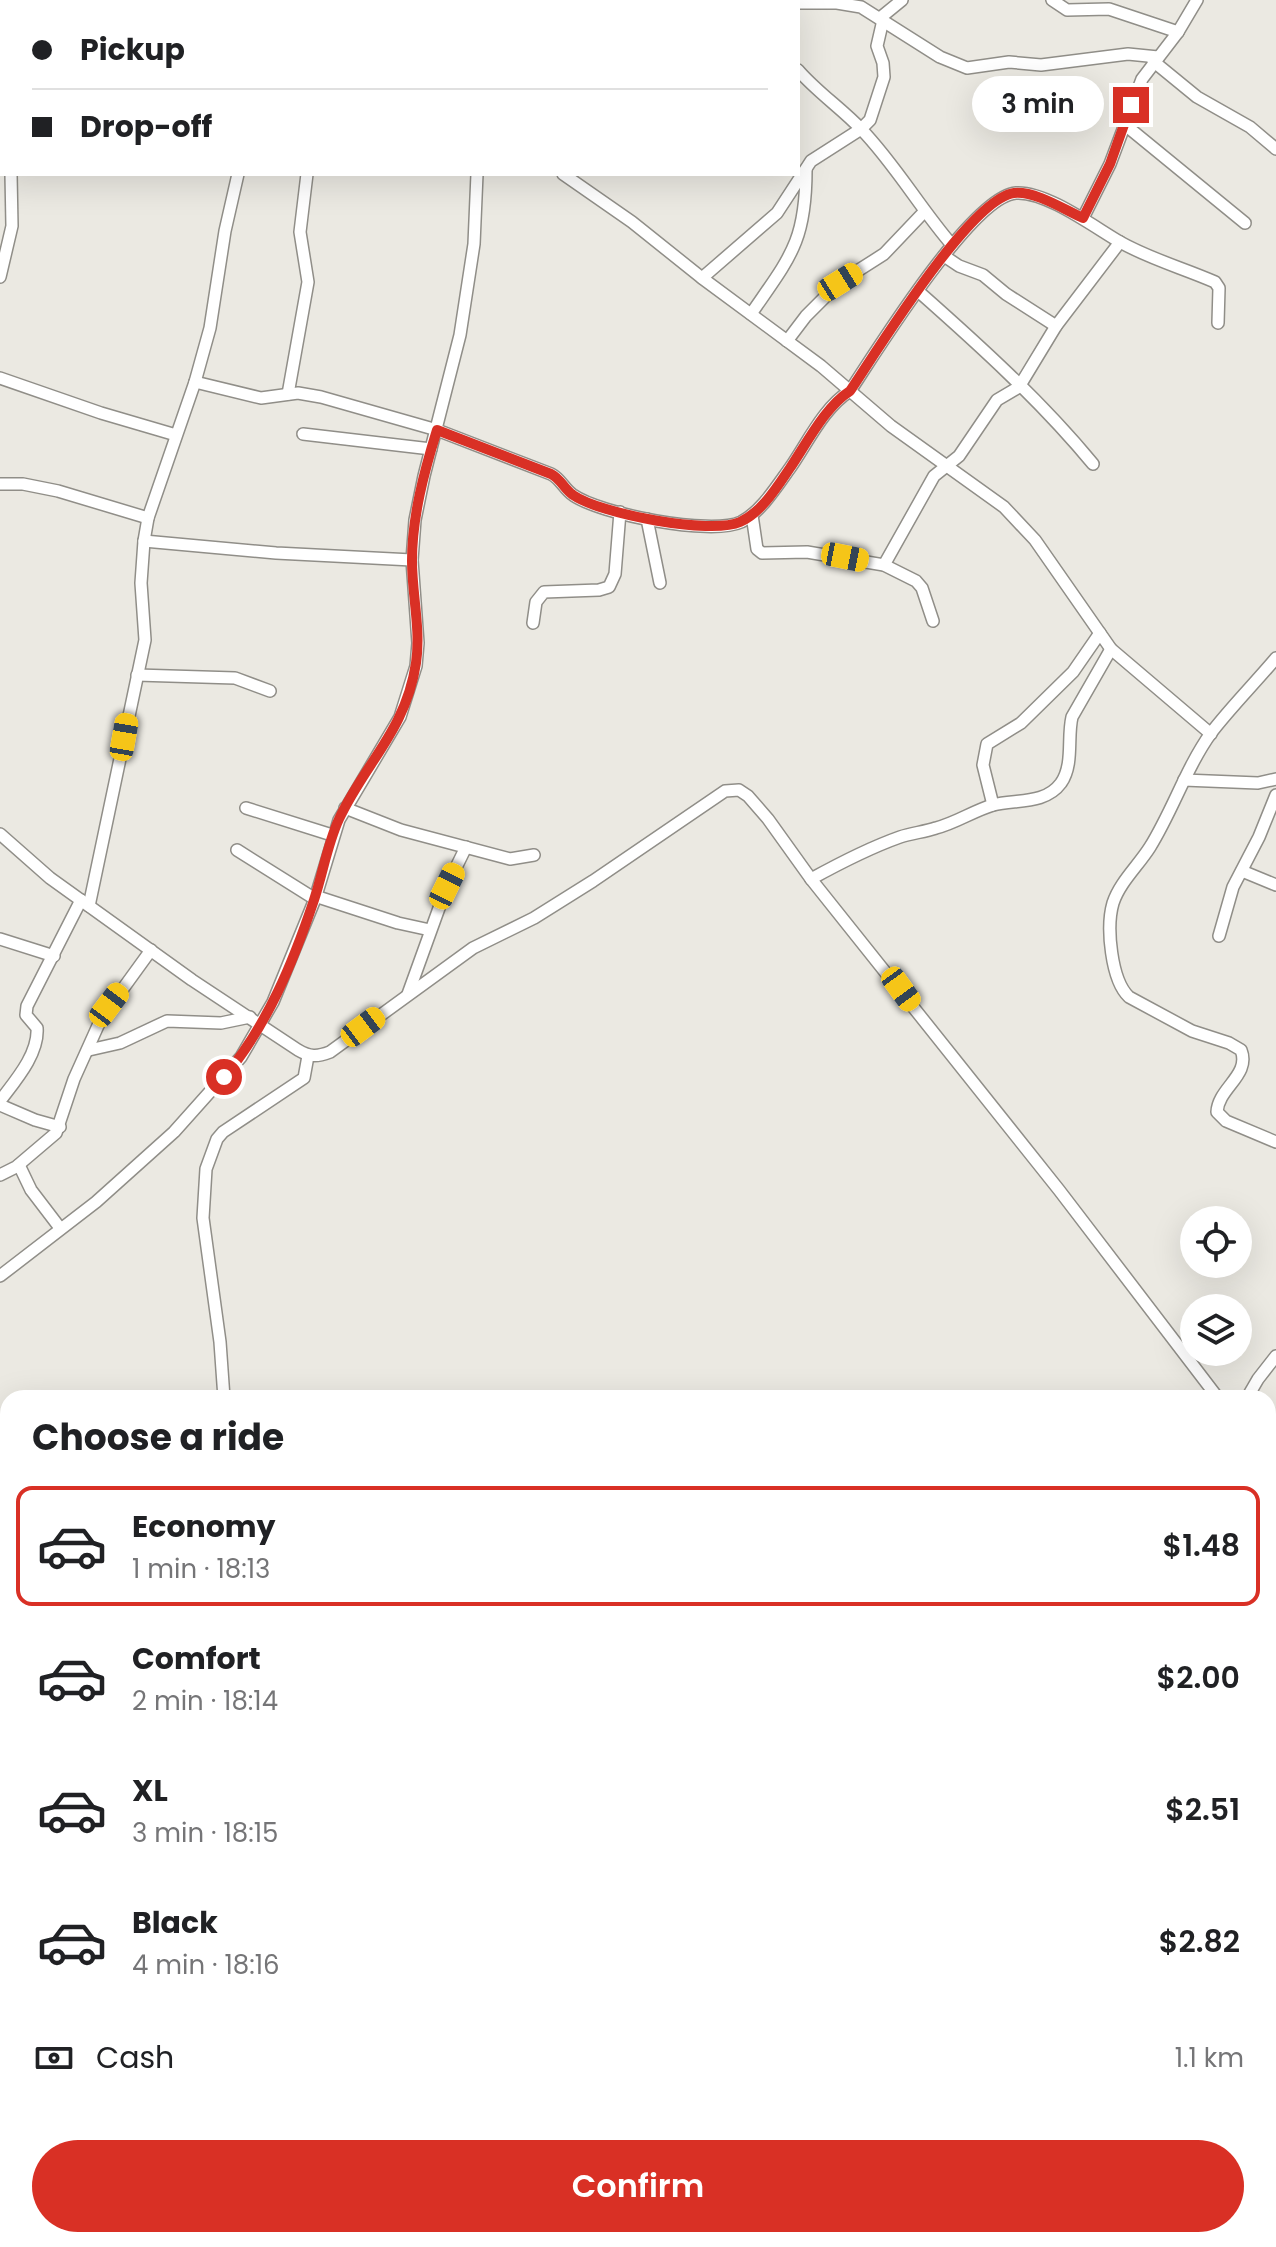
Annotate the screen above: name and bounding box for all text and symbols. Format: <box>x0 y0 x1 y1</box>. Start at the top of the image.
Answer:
text: Pickup <box>80 28 185 71</box>
callout: 3 min <box>971 77 1103 133</box>
text: 3 min <box>1001 86 1075 122</box>
route end <box>1113 87 1149 123</box>
text: Drop-off <box>80 105 212 148</box>
car <box>813 259 867 305</box>
car <box>819 541 871 573</box>
car <box>108 711 140 763</box>
car <box>426 859 468 913</box>
car <box>877 963 925 1015</box>
car <box>85 979 133 1031</box>
car <box>337 1003 389 1051</box>
route start <box>206 1059 242 1095</box>
map controls <box>1180 1206 1252 1366</box>
button: locate <box>1180 1206 1252 1278</box>
button: layers <box>1180 1294 1252 1366</box>
text: Choose a ride <box>32 1412 284 1463</box>
text: Economy <box>132 1505 276 1548</box>
icon: car <box>36 1510 108 1582</box>
text: $1.48 <box>1163 1524 1240 1567</box>
text: 1 min · 18:13 <box>132 1551 270 1587</box>
text: Comfort <box>132 1637 261 1680</box>
icon: car <box>36 1642 108 1714</box>
text: $2.00 <box>1157 1656 1240 1699</box>
text: 2 min · 18:14 <box>132 1683 278 1719</box>
text: XL <box>132 1769 168 1812</box>
icon: car <box>36 1774 108 1846</box>
text: $2.51 <box>1165 1788 1240 1831</box>
text: 3 min · 18:15 <box>132 1815 278 1851</box>
text: Black <box>132 1901 218 1944</box>
icon: car <box>36 1906 108 1978</box>
text: $2.82 <box>1159 1920 1240 1963</box>
text: 4 min · 18:16 <box>132 1947 280 1983</box>
icon: cash <box>32 2036 76 2080</box>
text: Cash <box>96 2036 174 2079</box>
text: 1.1 km <box>1175 2040 1244 2076</box>
button: Confirm <box>32 2140 1244 2232</box>

